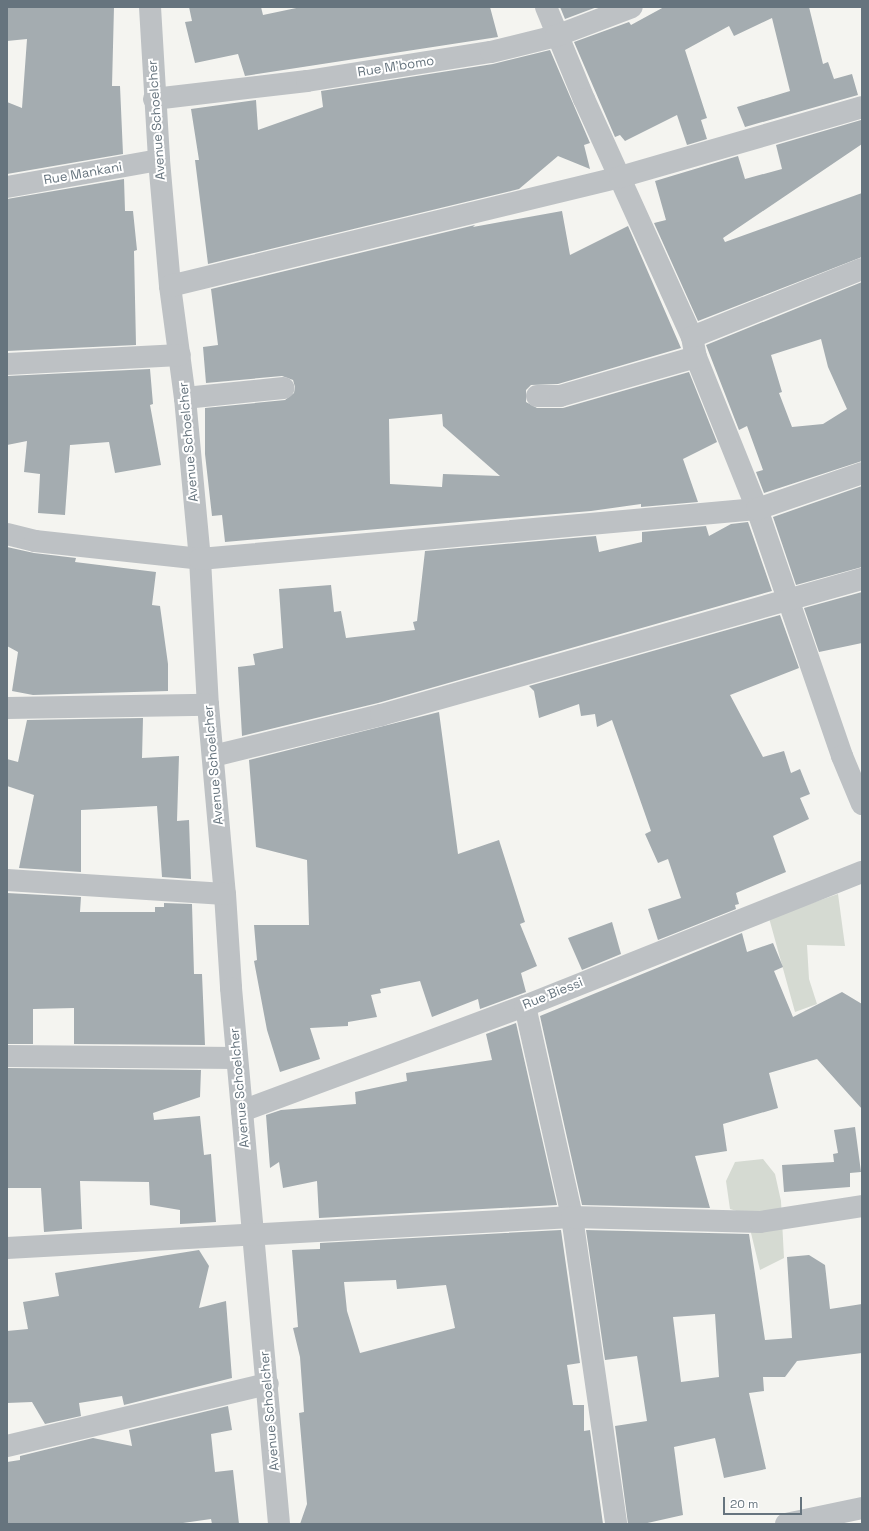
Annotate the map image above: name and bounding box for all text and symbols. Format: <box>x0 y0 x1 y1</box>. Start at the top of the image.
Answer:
street label: Rue M'bomo <box>357 53 435 81</box>
street label: Avenue Schoelcher <box>145 59 169 181</box>
street label: Rue Mankani <box>43 159 123 189</box>
street label: Avenue Schoelcher <box>176 381 202 503</box>
street label: Avenue Schoelcher <box>201 704 227 826</box>
street label: Rue Biessi <box>521 975 585 1013</box>
street label: Avenue Schoelcher <box>227 1027 253 1149</box>
street label: Avenue Schoelcher <box>257 1350 283 1472</box>
scale bar <box>725 1489 804 1515</box>
text: 20 m <box>730 1496 758 1512</box>

